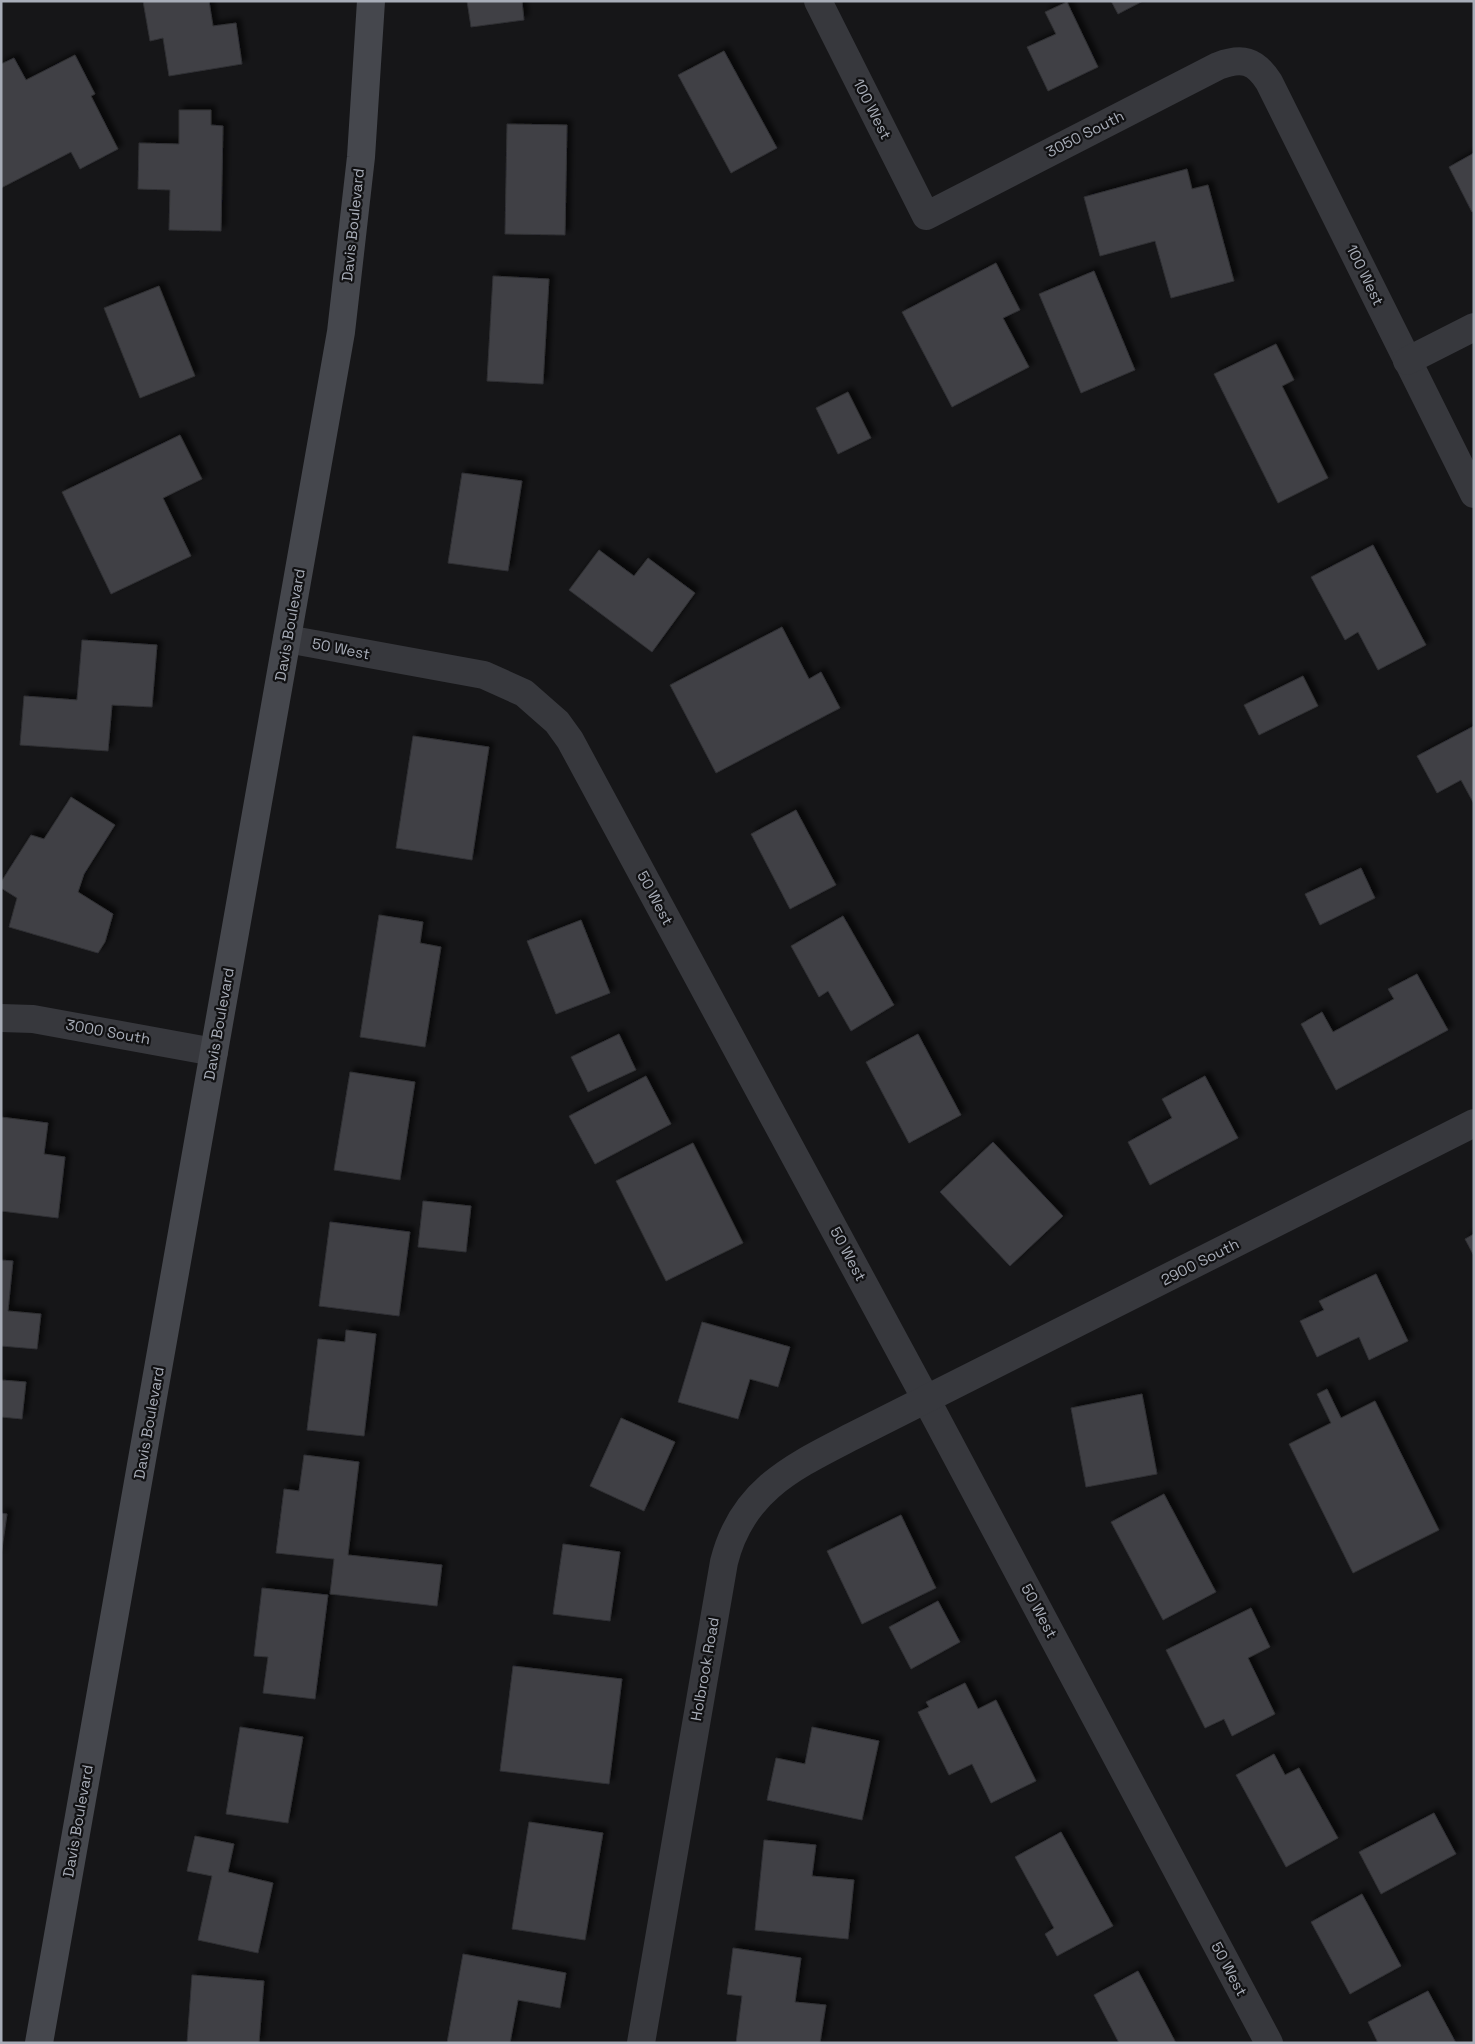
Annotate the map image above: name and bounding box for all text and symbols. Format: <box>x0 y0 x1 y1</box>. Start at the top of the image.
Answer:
street label: 100 West <box>849 75 896 142</box>
street label: 3050 South <box>1043 106 1127 161</box>
street label: Davis Boulevard <box>337 167 368 283</box>
street label: 100 West <box>1343 241 1388 309</box>
street label: Davis Boulevard <box>270 567 309 683</box>
street label: 50 West <box>310 634 372 663</box>
street label: 50 West <box>633 867 678 928</box>
street label: Davis Boulevard <box>199 966 238 1082</box>
street label: 3000 South <box>64 1015 152 1048</box>
street label: 50 West <box>826 1223 871 1284</box>
street label: 2900 South <box>1158 1234 1242 1289</box>
street label: Davis Boulevard <box>129 1365 168 1481</box>
street label: 50 West <box>1017 1580 1062 1641</box>
street label: Holbrook Road <box>686 1615 723 1722</box>
street label: Davis Boulevard <box>58 1763 97 1879</box>
street label: 50 West <box>1207 1938 1252 1999</box>

